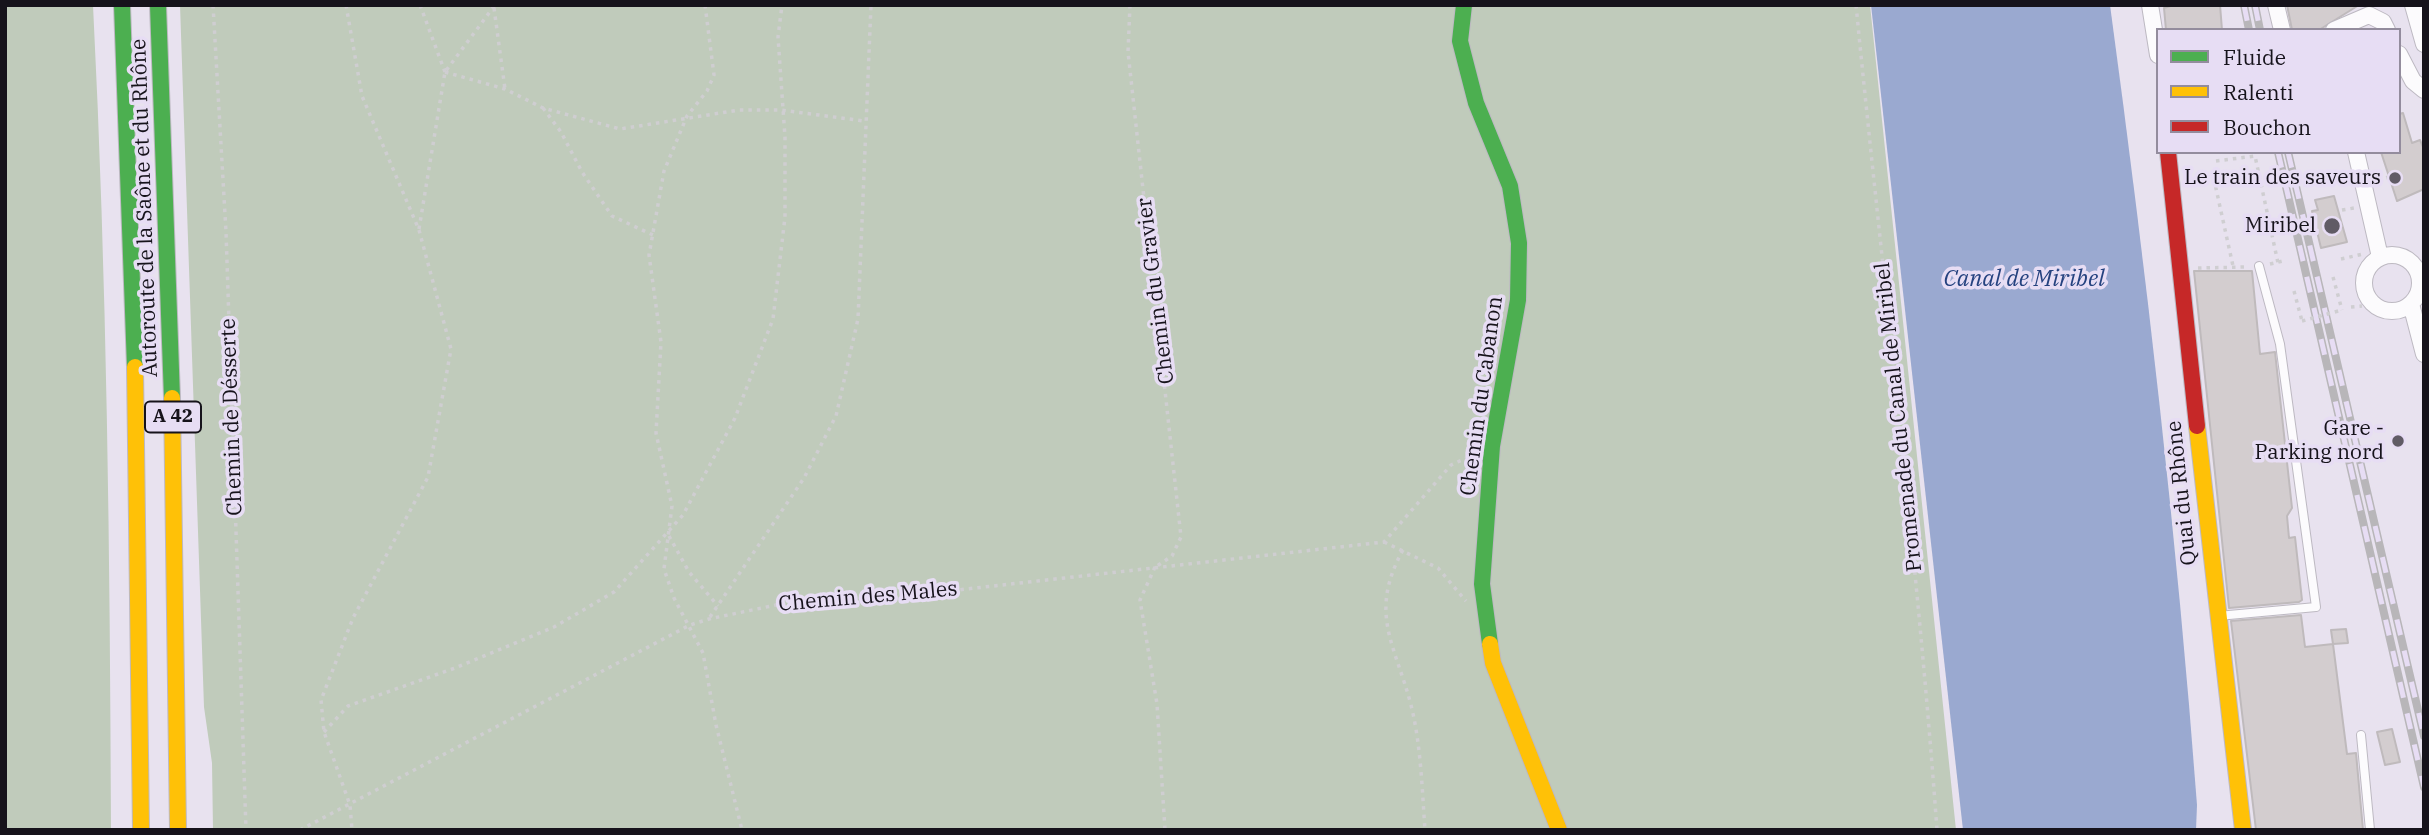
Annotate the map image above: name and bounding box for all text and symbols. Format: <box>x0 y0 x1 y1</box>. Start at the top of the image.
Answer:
legend <box>2156 28 2401 154</box>
street label: Autoroute de la Saône et du Rhône <box>126 38 164 378</box>
text: Fluide <box>2223 43 2286 71</box>
text: Ralenti <box>2223 78 2294 106</box>
text: Bouchon <box>2223 113 2311 141</box>
place label: Le train des saveurs <box>2184 165 2381 191</box>
marker: Le train des saveurs <box>2387 170 2403 186</box>
street label: Chemin du Gravier <box>1132 196 1180 386</box>
place label: Miribel <box>2245 213 2316 239</box>
marker: Miribel <box>2322 216 2342 236</box>
street label: Promenade du Canal de Miribel <box>1870 261 1928 573</box>
water label: Canal de Miribel <box>1943 265 2105 293</box>
street label: Chemin du Cabanon <box>1456 295 1508 497</box>
street label: Chemin de Désserte <box>216 318 248 516</box>
road number: A 42 <box>145 402 201 432</box>
place label: Gare - Parking nord <box>2254 416 2384 466</box>
street label: Quai du Rhône <box>2162 419 2202 567</box>
marker: Gare - Parking nord <box>2390 433 2406 449</box>
street label: Chemin des Males <box>777 577 959 617</box>

